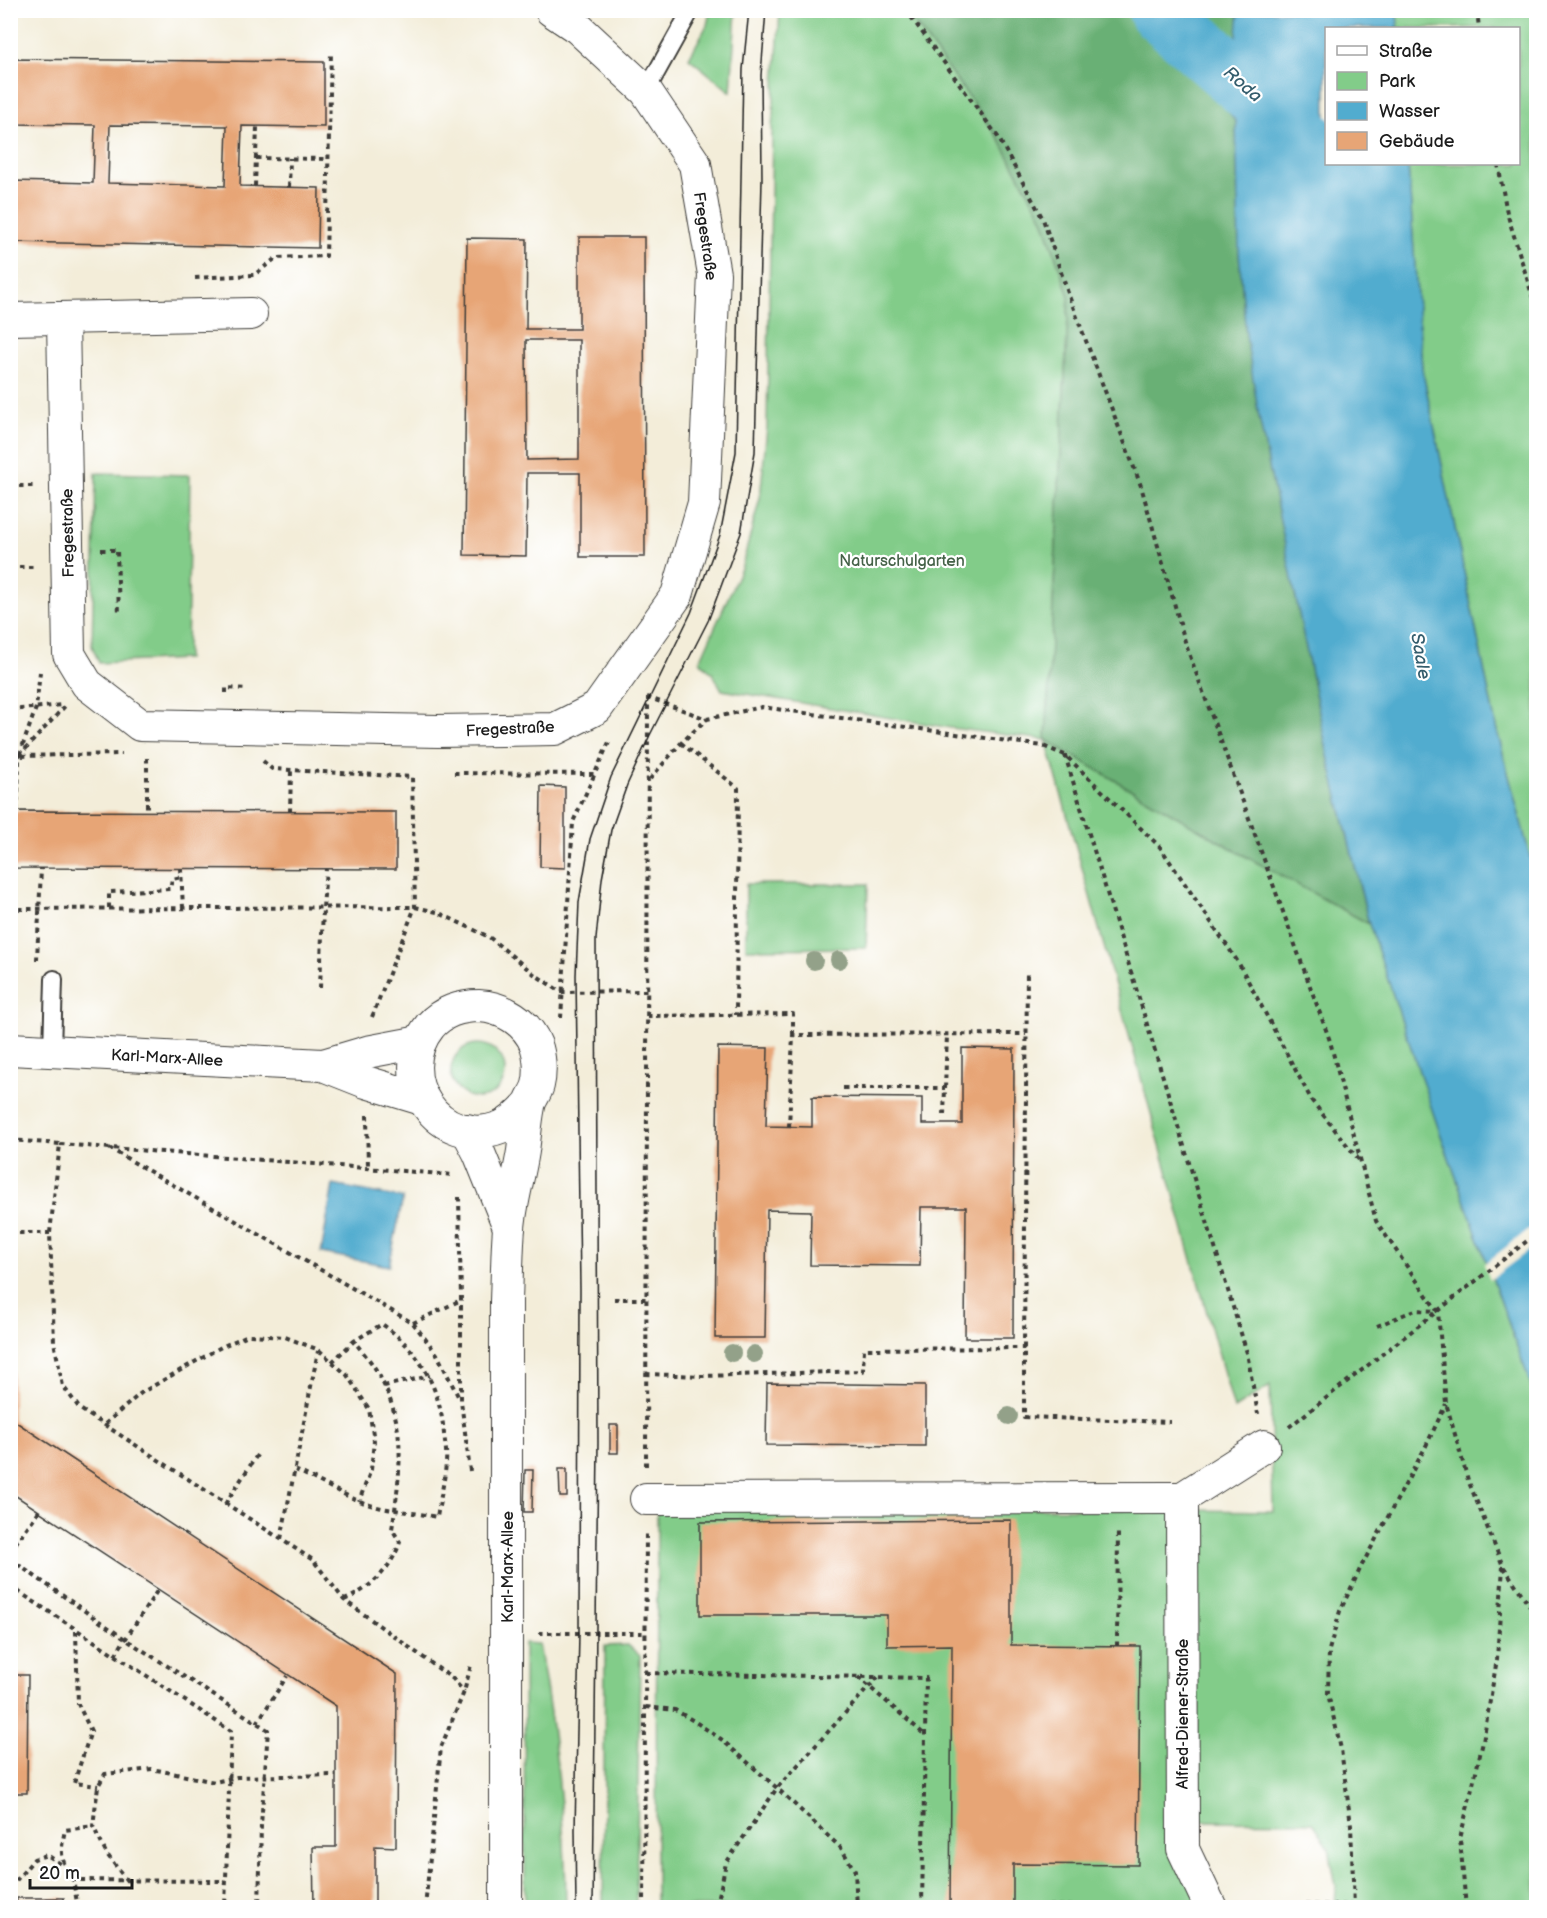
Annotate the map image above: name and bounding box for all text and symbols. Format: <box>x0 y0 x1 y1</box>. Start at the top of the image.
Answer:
legend <box>1325 27 1520 165</box>
text: Straße <box>1379 41 1433 62</box>
water label: Roda <box>1219 62 1266 107</box>
text: Park <box>1379 71 1415 92</box>
text: Wasser <box>1379 101 1440 122</box>
text: Gebäude <box>1379 131 1455 152</box>
street label: Fregestraße <box>689 191 720 282</box>
street label: Fregestraße <box>58 488 79 578</box>
park label: Naturschulgarten <box>839 552 965 571</box>
water label: Saale <box>1406 631 1435 681</box>
street label: Fregestraße <box>465 718 556 741</box>
street label: Karl-Marx-Allee <box>110 1046 224 1071</box>
street label: Karl-Marx-Allee <box>499 1510 518 1623</box>
street label: Alfred-Diener-Straße <box>1174 1638 1193 1789</box>
scale bar <box>30 1852 132 1890</box>
text: 20 m <box>39 1863 80 1884</box>

